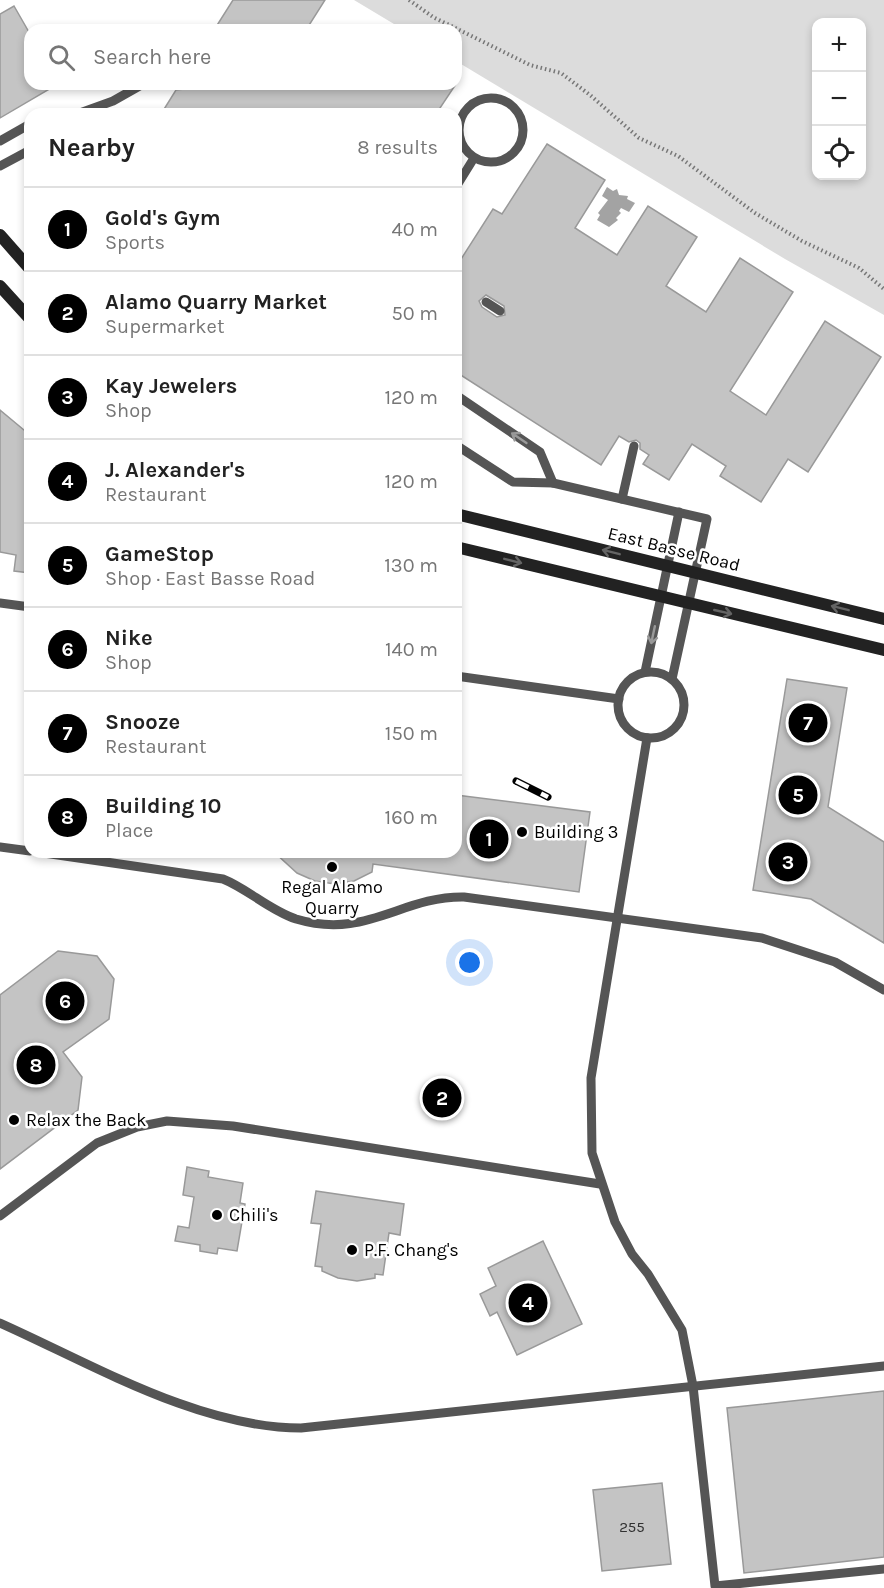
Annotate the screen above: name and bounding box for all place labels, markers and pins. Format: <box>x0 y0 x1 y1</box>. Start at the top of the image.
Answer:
pin: 7 <box>788 700 828 746</box>
pin: 5 <box>778 772 818 818</box>
pin: 1 <box>470 816 508 862</box>
place label: Building 3 <box>534 821 618 843</box>
marker: Building 3 <box>515 825 529 839</box>
pin: 3 <box>768 840 808 884</box>
marker: Regal Alamo Quarry <box>325 860 339 874</box>
place label: Regal Alamo Quarry <box>281 876 383 919</box>
pin: 6 <box>46 978 84 1024</box>
pin: 8 <box>16 1042 56 1088</box>
pin: 2 <box>422 1076 462 1120</box>
place label: Relax the Back <box>26 1109 146 1131</box>
marker: Relax the Back <box>7 1113 21 1127</box>
place label: Chili's <box>229 1204 279 1226</box>
marker: Chili's <box>210 1208 224 1222</box>
place label: P.F. Chang's <box>364 1239 459 1261</box>
marker: P.F. Chang's <box>345 1243 359 1257</box>
pin: 4 <box>508 1280 548 1326</box>

